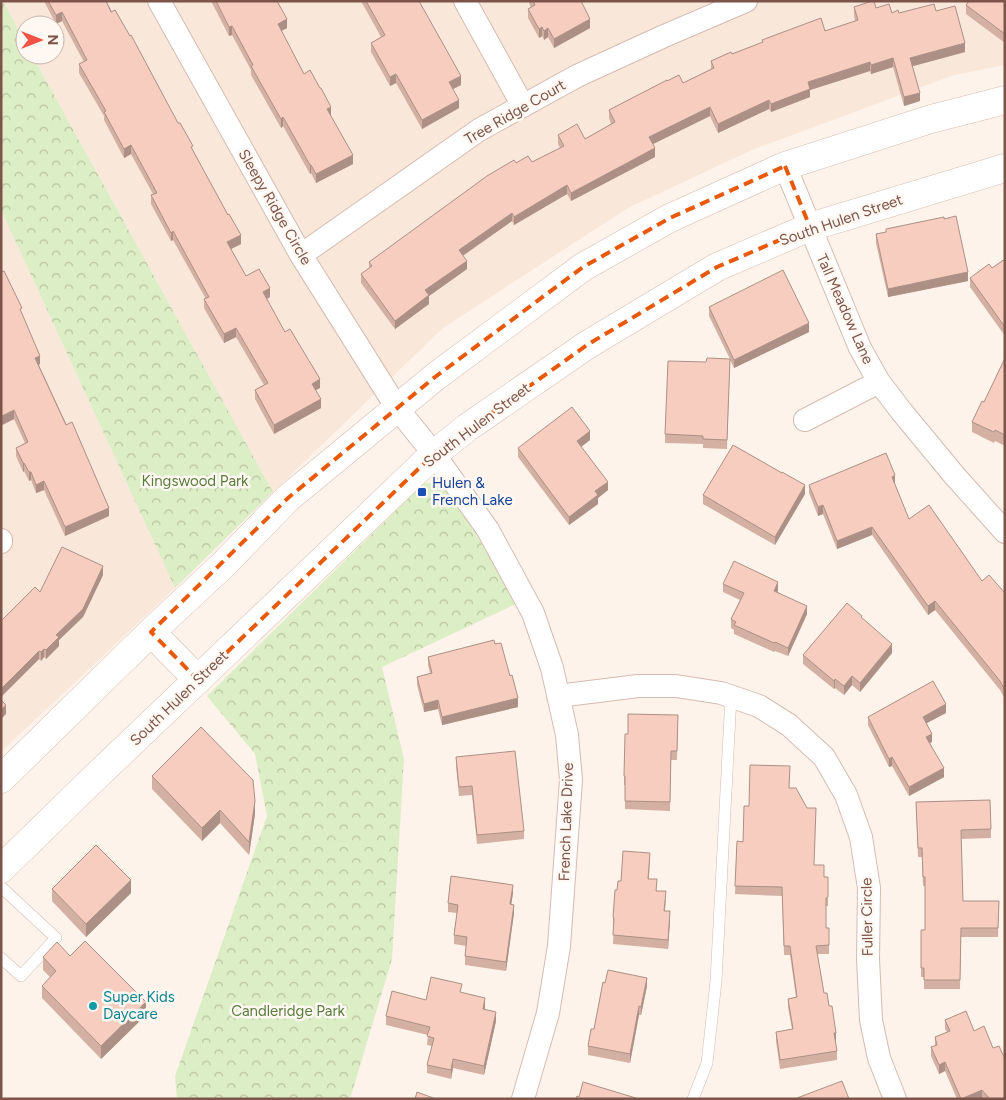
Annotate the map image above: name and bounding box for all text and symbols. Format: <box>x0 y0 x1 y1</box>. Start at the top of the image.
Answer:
north arrow <box>15 15 65 65</box>
text: N <box>44 35 61 45</box>
street label: Tree Ridge Court <box>461 76 569 148</box>
street label: Sleepy Ridge Circle <box>235 146 315 268</box>
street label: South Hulen Street <box>777 190 905 250</box>
street label: Tall Meadow Lane <box>813 251 877 367</box>
street label: South Hulen Street <box>420 379 534 471</box>
park label: Kingswood Park <box>142 472 249 490</box>
place label: Hulen & French Lake <box>432 474 513 509</box>
marker: Hulen & French Lake <box>416 486 428 498</box>
street label: South Hulen Street <box>126 646 232 749</box>
street label: French Lake Drive <box>555 762 577 882</box>
street label: Fuller Circle <box>857 877 877 957</box>
place label: Super Kids Daycare <box>103 988 175 1023</box>
marker: Super Kids Daycare <box>87 1000 99 1012</box>
park label: Candleridge Park <box>231 1002 346 1020</box>

